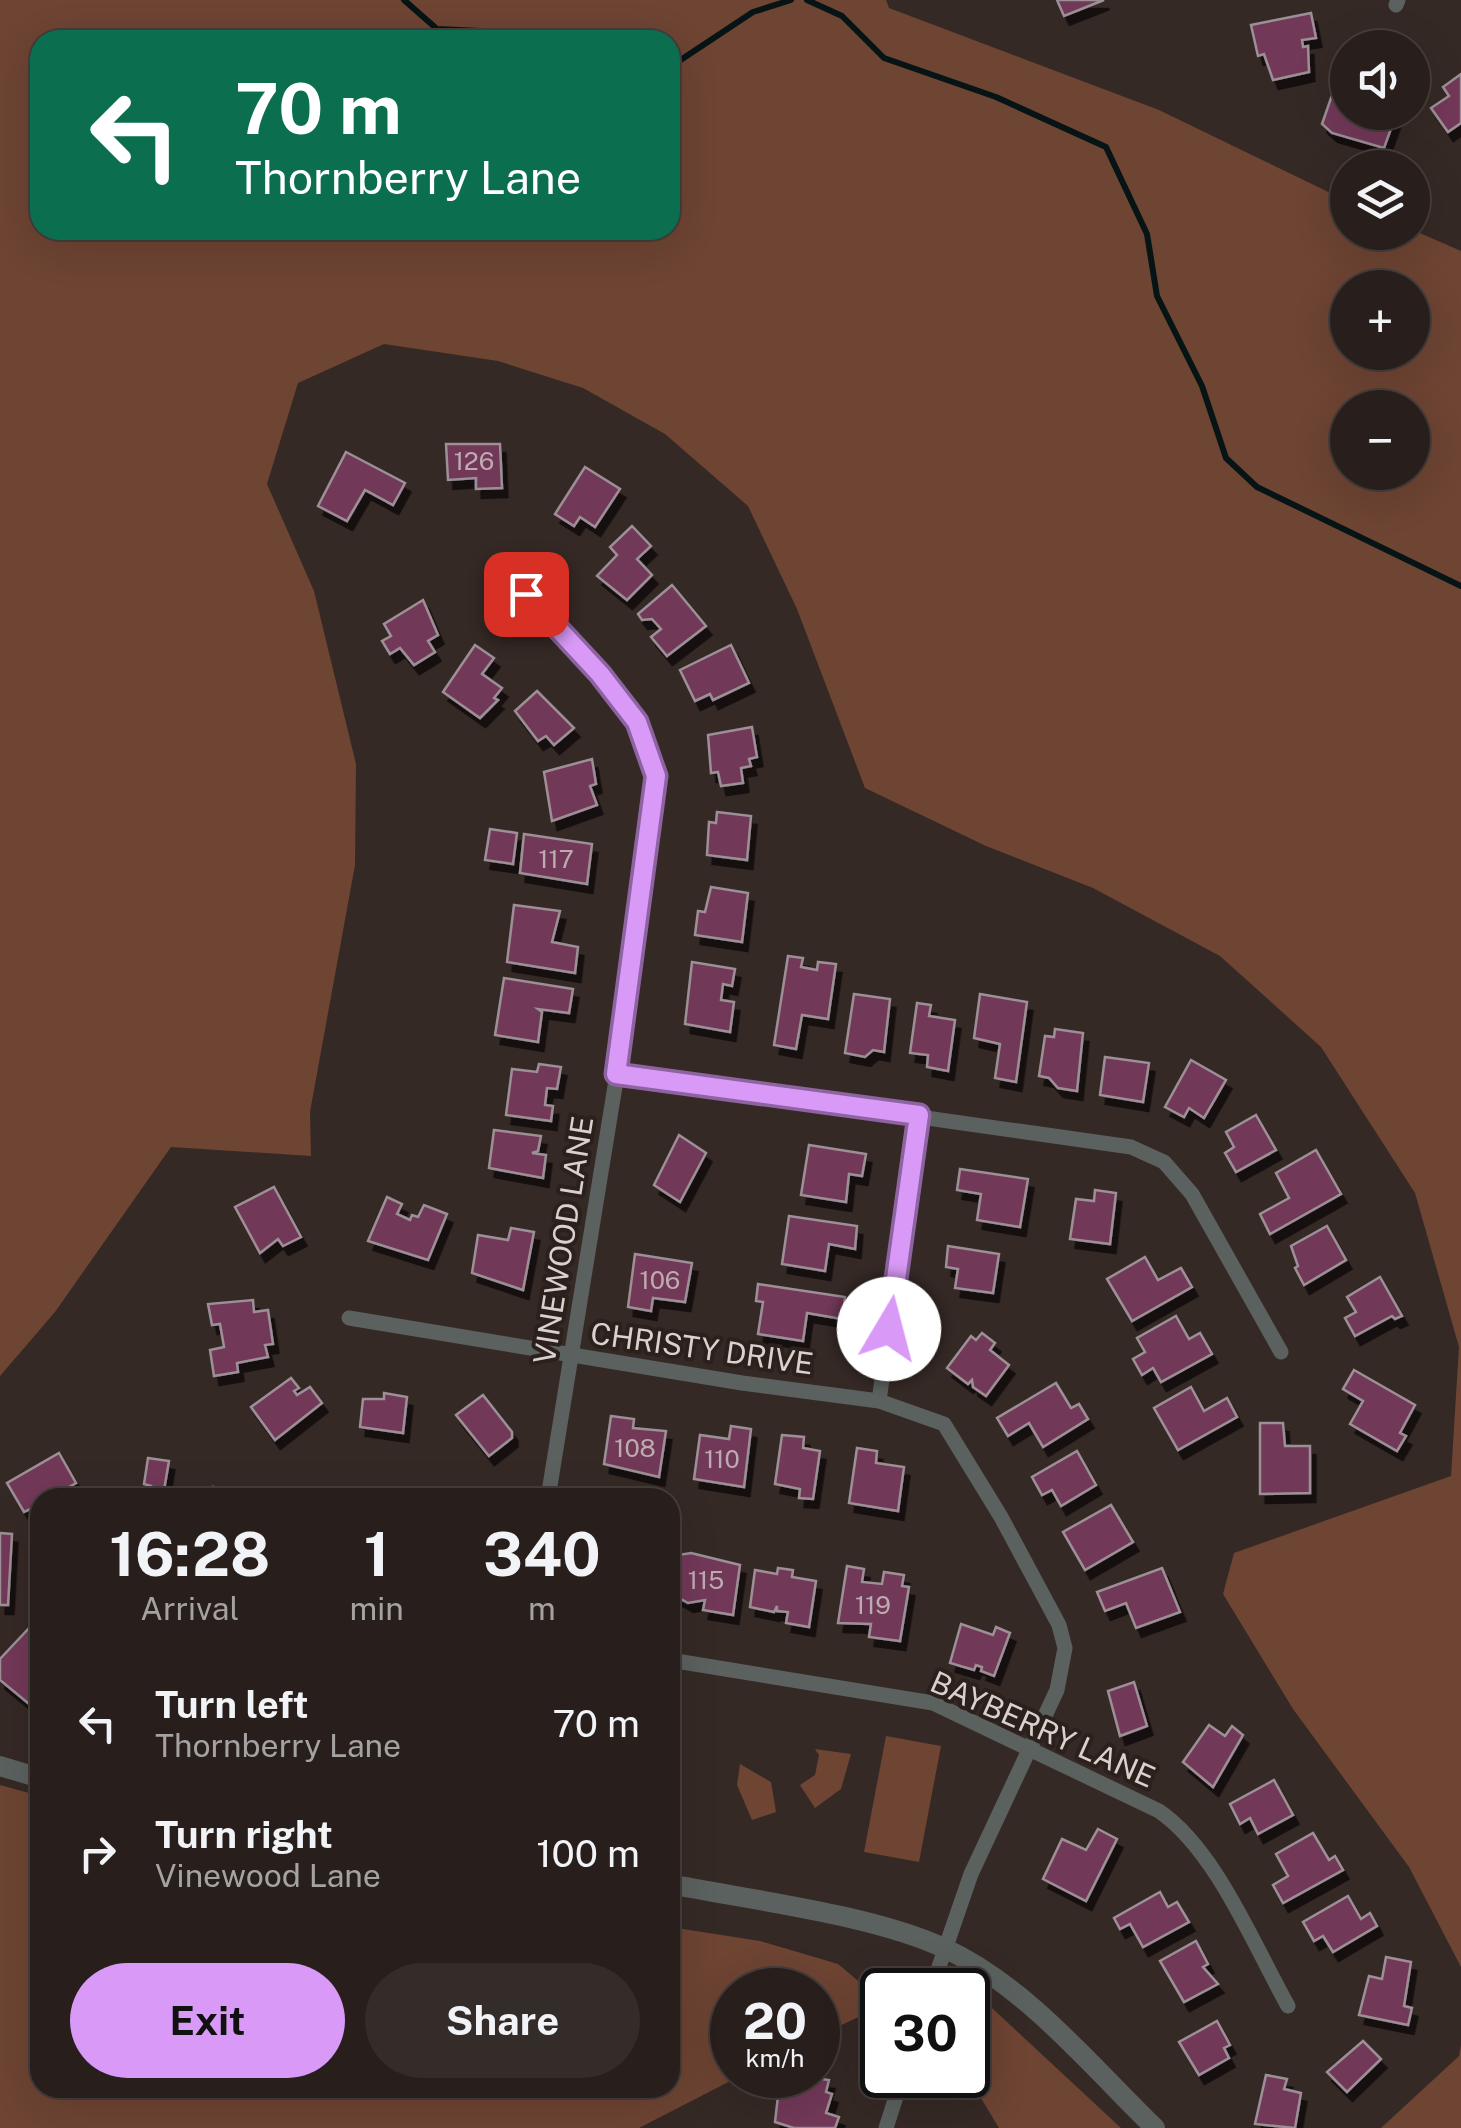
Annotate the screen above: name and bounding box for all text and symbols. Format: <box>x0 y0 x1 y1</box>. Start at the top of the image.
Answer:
map controls <box>1330 30 1430 490</box>
button: sound <box>1330 30 1430 130</box>
text: 70 m <box>235 67 402 150</box>
icon: left <box>70 70 200 200</box>
button: layers <box>1330 150 1430 250</box>
text: Thornberry Lane <box>235 151 581 204</box>
button: + <box>1330 270 1430 370</box>
button: − <box>1330 390 1430 490</box>
house number: 126 <box>454 446 494 476</box>
pin <box>484 552 569 637</box>
icon: arrive <box>499 567 554 622</box>
house number: 117 <box>538 844 574 874</box>
street label: VINEWOOD LANE <box>526 1113 600 1367</box>
house number: 106 <box>640 1265 680 1295</box>
position arrow <box>837 1277 941 1381</box>
street label: CHRISTY DRIVE <box>588 1315 816 1381</box>
house number: 108 <box>614 1433 656 1463</box>
house number: 110 <box>704 1444 740 1474</box>
text: 16:28 <box>109 1519 270 1590</box>
text: 1 <box>364 1519 390 1590</box>
text: 340 <box>483 1519 601 1590</box>
house number: 115 <box>688 1565 724 1595</box>
text: Arrival <box>140 1590 239 1627</box>
text: min <box>350 1590 404 1627</box>
text: m <box>528 1590 556 1627</box>
house number: 119 <box>855 1590 891 1620</box>
street label: BAYBERRY LANE <box>925 1663 1161 1795</box>
text: Turn left <box>155 1682 309 1727</box>
icon: left <box>70 1696 125 1751</box>
text: 70 m <box>553 1701 640 1746</box>
text: Thornberry Lane <box>155 1727 401 1764</box>
text: Turn right <box>155 1812 333 1857</box>
icon: right <box>70 1826 125 1881</box>
text: 100 m <box>536 1831 640 1876</box>
text: Vinewood Lane <box>155 1857 381 1894</box>
button: Exit <box>70 1963 345 2078</box>
button: Share <box>365 1963 640 2078</box>
speed limit sign: 30 <box>860 1968 990 2098</box>
text: 20 <box>743 1991 807 2050</box>
text: km/h <box>746 2043 804 2073</box>

